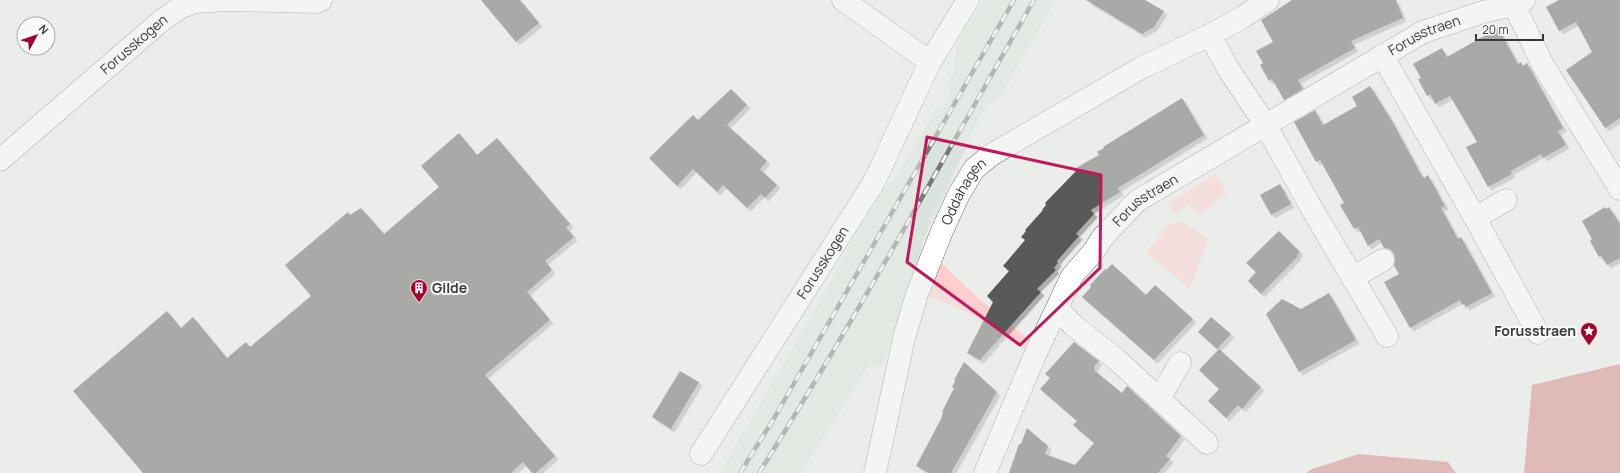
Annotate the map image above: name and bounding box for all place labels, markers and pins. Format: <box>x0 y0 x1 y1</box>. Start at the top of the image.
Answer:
building icon: Gilde <box>409 278 429 303</box>
place label: Gilde <box>432 278 467 297</box>
place label: Forusstraen <box>1494 321 1576 340</box>
place icon: Forusstraen <box>1579 321 1599 346</box>

